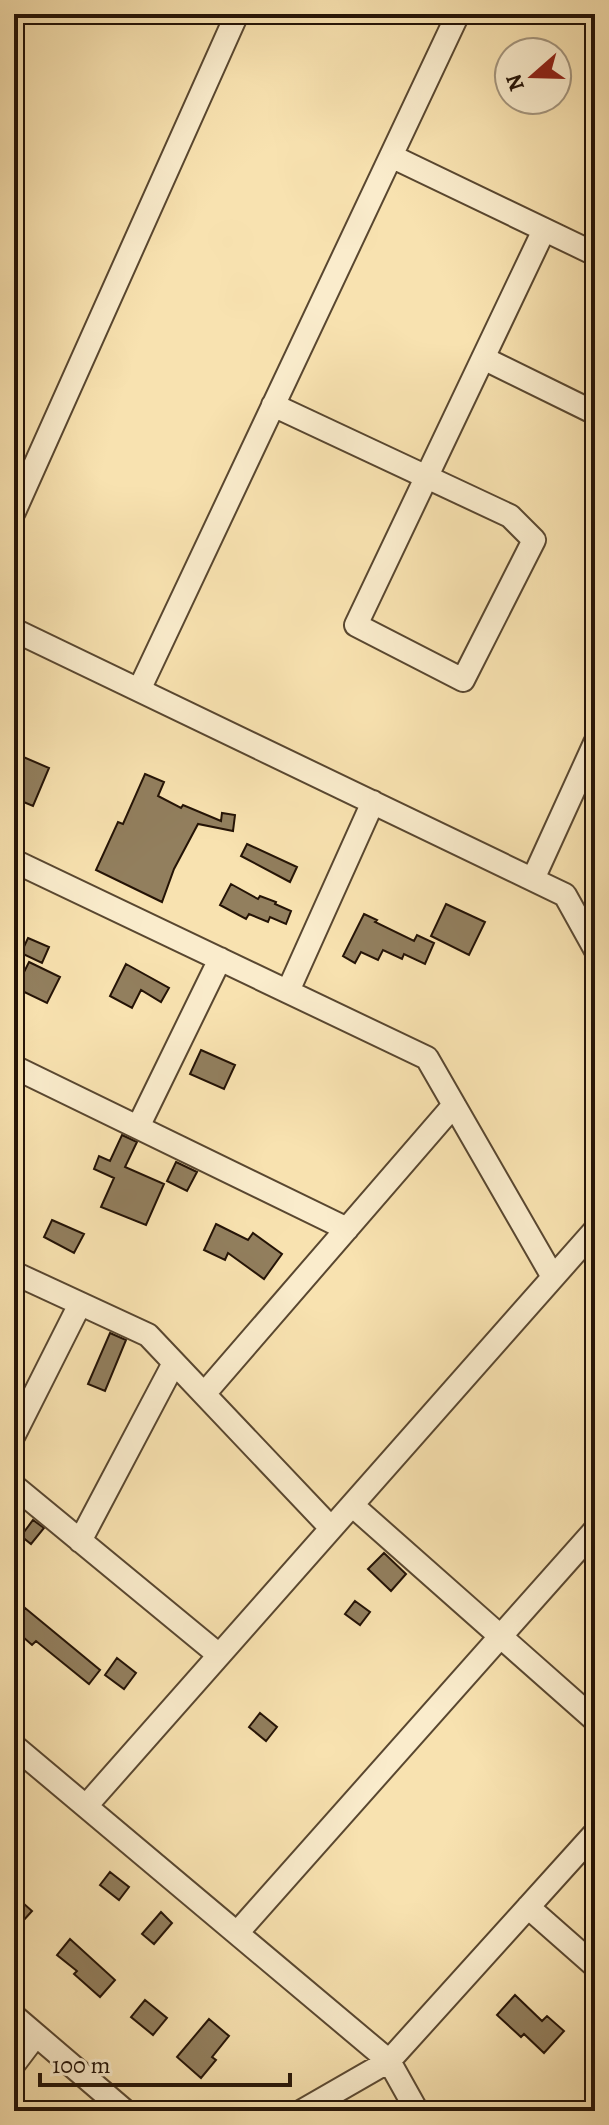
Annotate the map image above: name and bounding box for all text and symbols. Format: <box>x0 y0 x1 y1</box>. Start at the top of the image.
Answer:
north arrow <box>493 36 573 116</box>
text: N <box>498 70 532 95</box>
scale bar <box>40 2037 290 2087</box>
text: 100 m <box>52 2049 111 2081</box>

